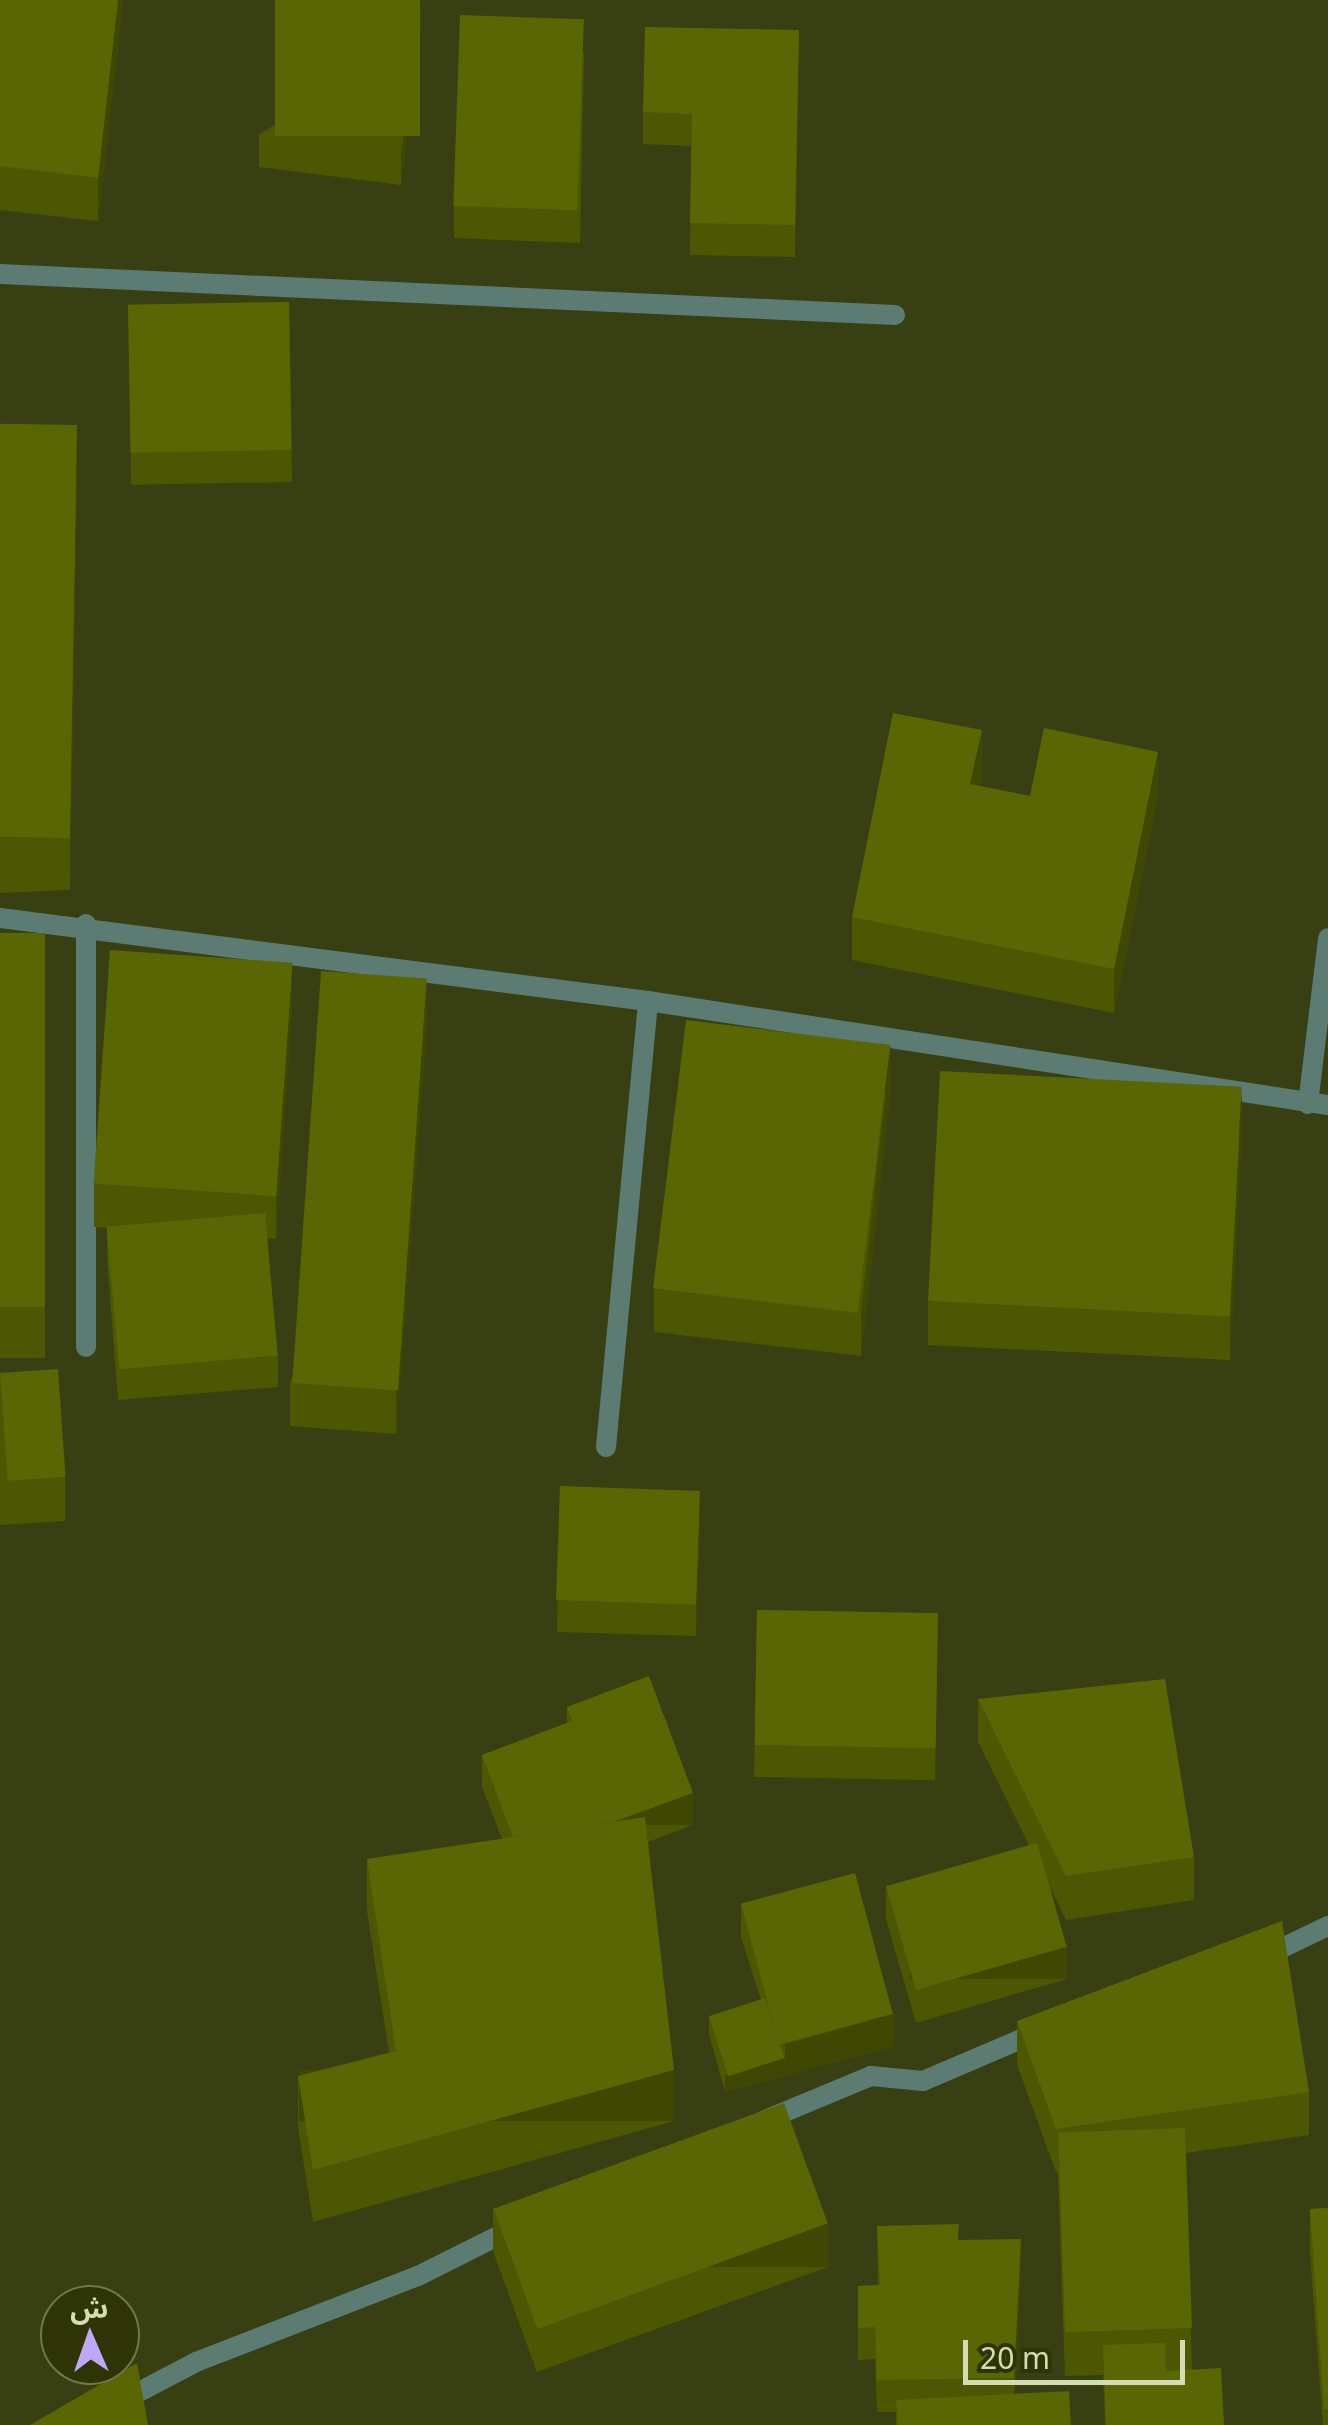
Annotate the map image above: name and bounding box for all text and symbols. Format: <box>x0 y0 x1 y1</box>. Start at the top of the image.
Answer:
north arrow <box>40 2285 140 2385</box>
text: ش <box>69 2287 109 2327</box>
scale bar <box>968 2320 1190 2382</box>
text: 20 m <box>980 2337 1050 2378</box>

